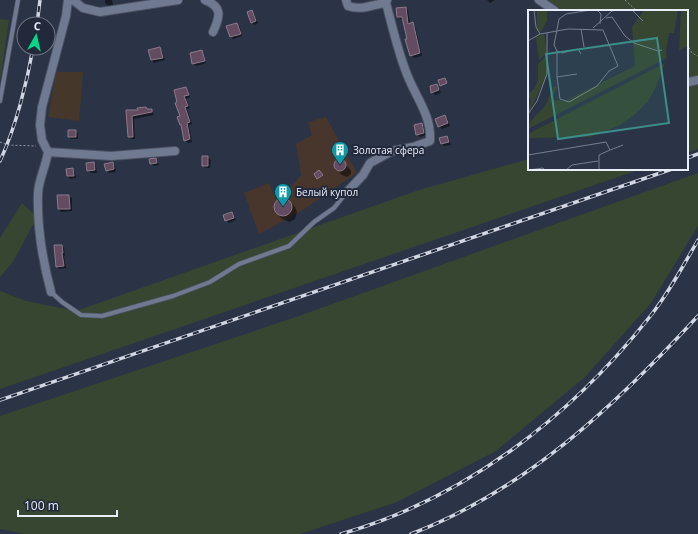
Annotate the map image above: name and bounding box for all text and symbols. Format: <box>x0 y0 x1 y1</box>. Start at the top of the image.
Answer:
inset map <box>528 10 688 170</box>
north arrow <box>16 16 56 56</box>
text: С <box>33 18 42 34</box>
building icon: Золотая сфера <box>330 140 350 165</box>
place label: Золотая сфера <box>353 143 424 157</box>
building icon: Белый купол <box>273 182 293 207</box>
place label: Белый купол <box>296 185 358 199</box>
scale bar <box>18 492 117 518</box>
text: 100 m <box>24 497 59 514</box>

